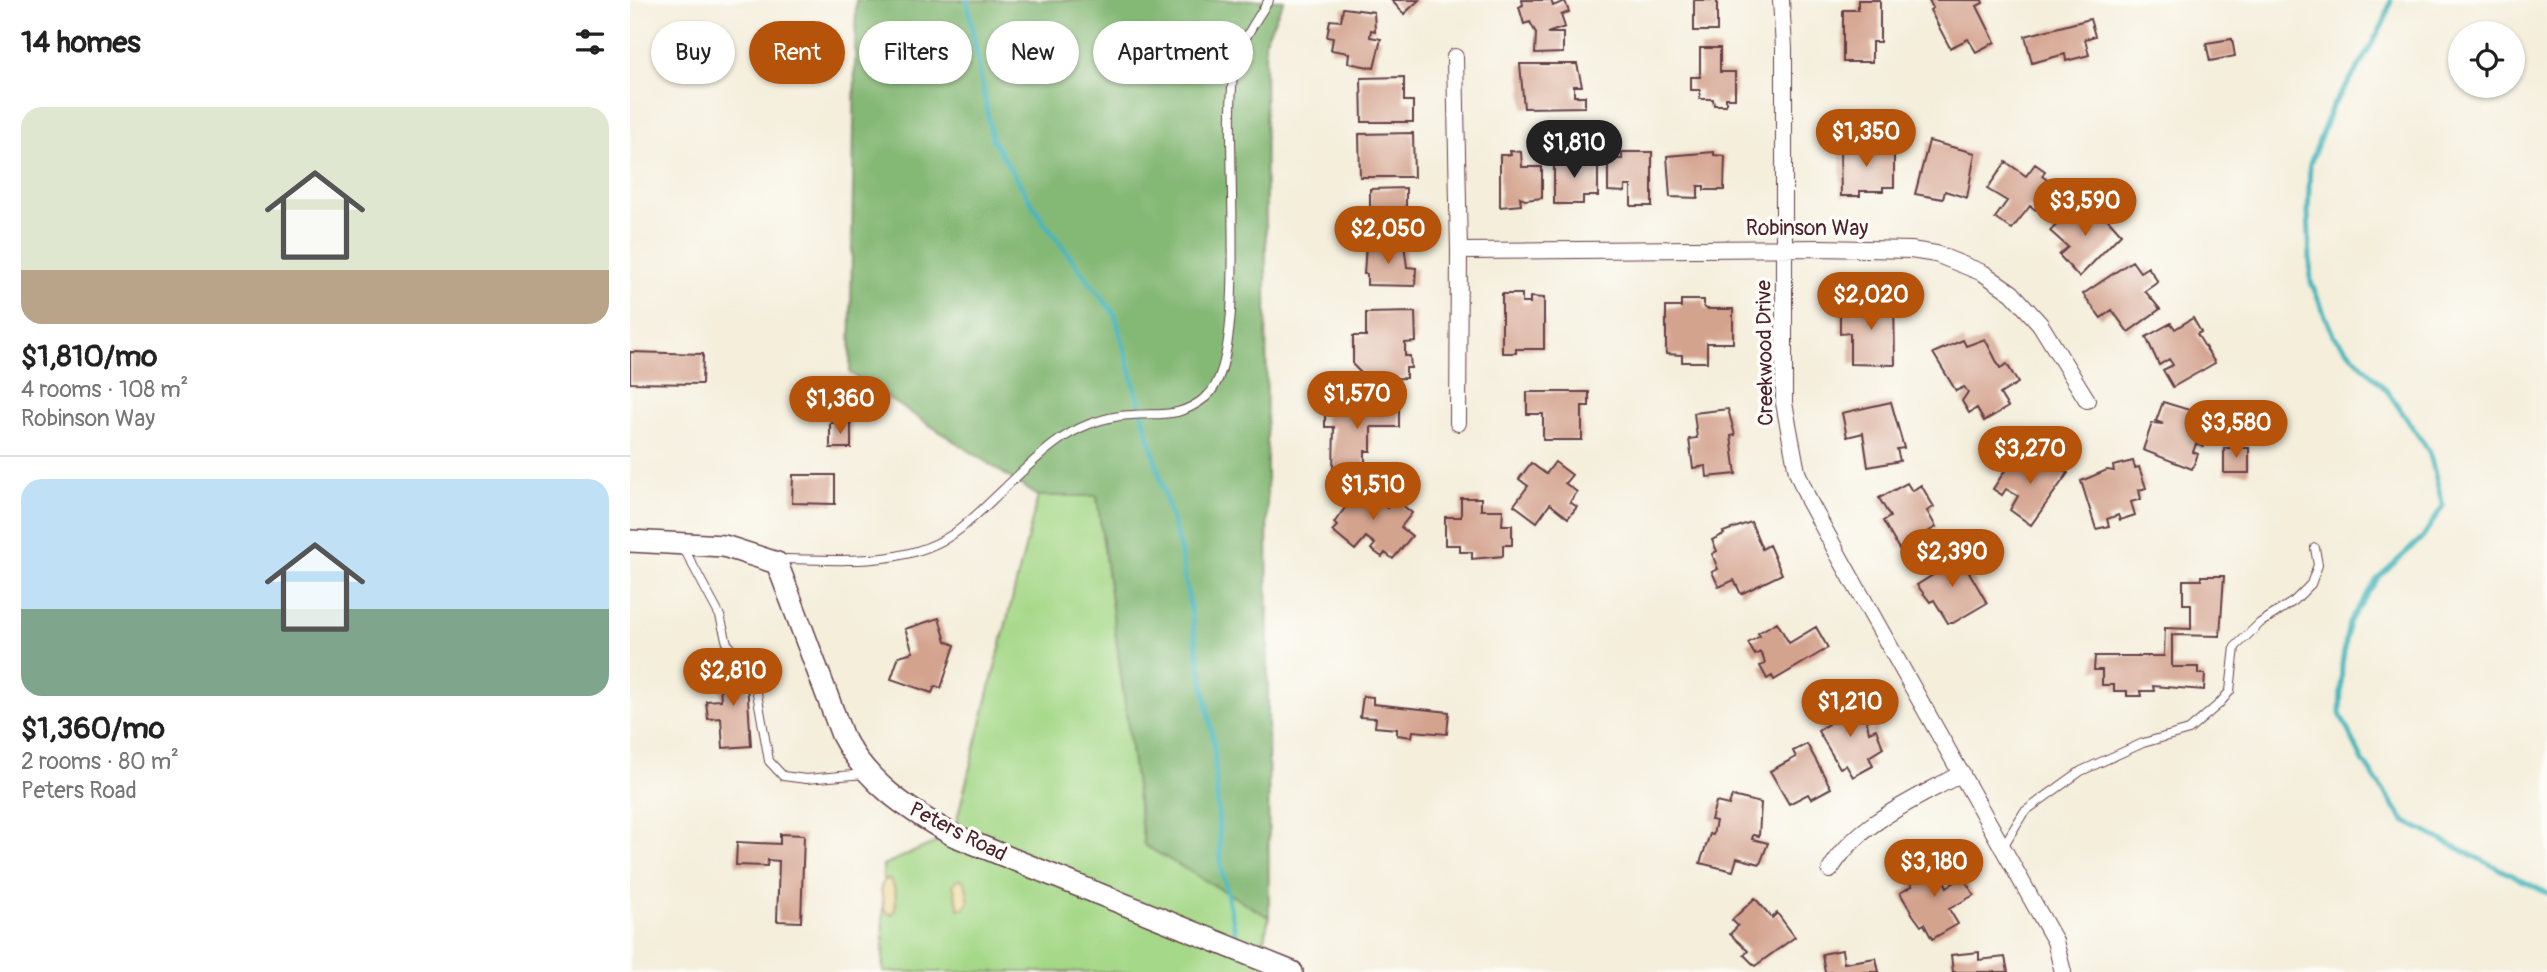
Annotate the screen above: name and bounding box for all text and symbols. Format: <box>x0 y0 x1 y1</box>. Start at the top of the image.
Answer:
chip: Buy <box>651 21 735 84</box>
chip: Rent <box>749 21 845 84</box>
chip: Filters <box>859 21 972 84</box>
chip: New <box>986 21 1079 84</box>
chip: Apartment <box>1093 21 1253 84</box>
map controls <box>2448 21 2525 98</box>
button: locate <box>2448 21 2525 98</box>
icon: filters <box>571 23 609 61</box>
text: 14 homes <box>21 24 141 61</box>
pin: $1,350 <box>1809 110 1923 169</box>
text: $1,350 <box>1832 117 1900 146</box>
pin: $1,810 <box>1517 120 1631 180</box>
text: $1,810 <box>1542 128 1606 157</box>
icon: home <box>252 152 378 278</box>
pin: $3,590 <box>2028 178 2142 238</box>
text: $3,590 <box>2049 186 2121 215</box>
pin: $2,050 <box>1331 206 1445 266</box>
text: $2,050 <box>1350 214 1426 243</box>
street label: Robinson Way <box>1746 215 1868 242</box>
pin: $2,020 <box>1814 272 1928 332</box>
street label: Creekwood Drive <box>1750 279 1780 426</box>
text: $2,020 <box>1833 280 1909 309</box>
text: $1,810/mo <box>21 338 157 375</box>
pin: $1,570 <box>1300 372 1414 431</box>
text: 4 rooms · 108 m² <box>21 375 188 404</box>
pin: $1,360 <box>783 376 897 436</box>
text: $1,570 <box>1323 379 1391 408</box>
text: $1,360 <box>805 384 875 413</box>
pin: $3,580 <box>2179 400 2293 460</box>
text: Robinson Way <box>21 404 155 433</box>
text: $3,580 <box>2201 408 2271 437</box>
pin: $3,270 <box>1973 426 2087 486</box>
text: $3,270 <box>1994 434 2066 463</box>
pin: $1,510 <box>1316 462 1430 522</box>
text: $1,510 <box>1341 470 1405 499</box>
icon: home <box>252 524 378 650</box>
pin: $2,390 <box>1895 530 2009 589</box>
text: $2,390 <box>1916 537 1988 566</box>
pin: $2,810 <box>676 648 790 708</box>
text: $2,810 <box>699 656 767 685</box>
pin: $1,210 <box>1793 680 1907 739</box>
text: $1,210 <box>1818 687 1882 716</box>
text: $1,360/mo <box>21 710 165 747</box>
text: 2 rooms · 80 m² <box>21 747 179 776</box>
text: Peters Road <box>21 776 137 805</box>
street label: Peters Road <box>905 796 1011 868</box>
pin: $3,180 <box>1877 839 1991 899</box>
text: $3,180 <box>1900 847 1968 876</box>

